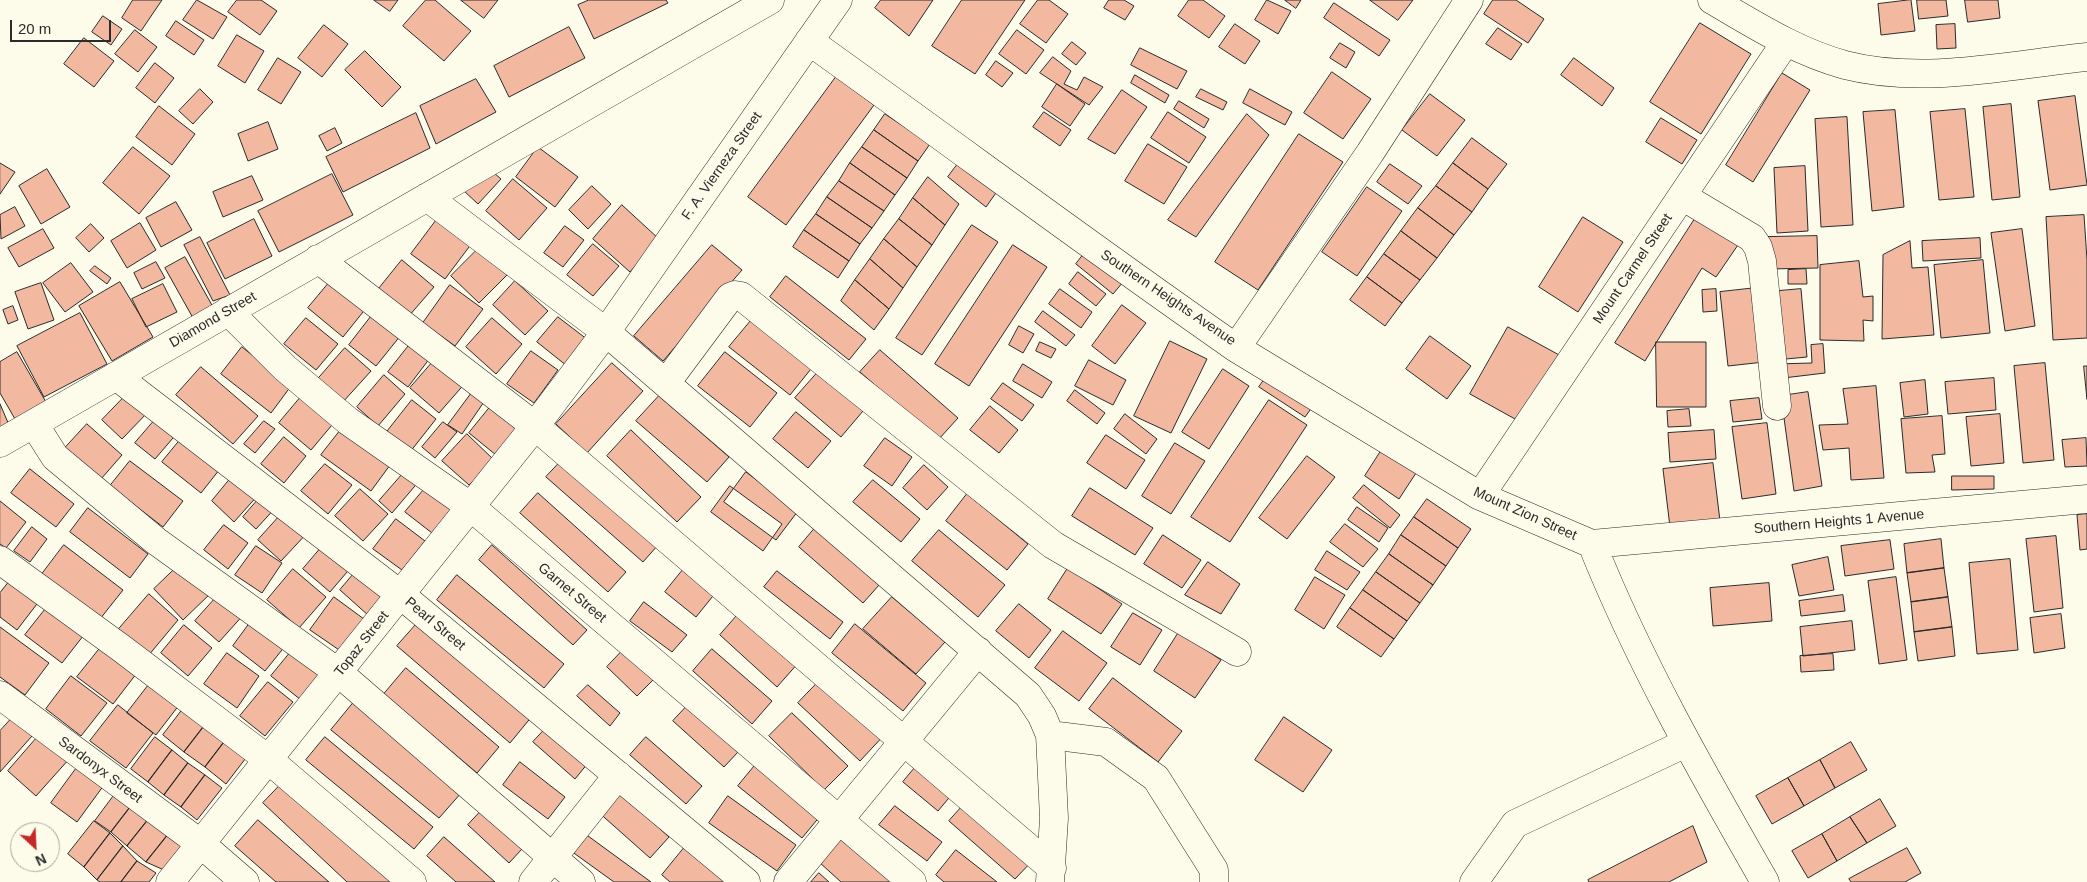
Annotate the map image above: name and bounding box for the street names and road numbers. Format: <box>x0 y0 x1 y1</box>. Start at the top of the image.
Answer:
street label: F. A. Vierneza Street <box>678 109 766 223</box>
street label: Mount Carmel Street <box>1590 211 1676 327</box>
street label: Southern Heights Avenue <box>1097 246 1239 350</box>
street label: Diamond Street <box>167 288 259 352</box>
street label: Mount Zion Street <box>1471 484 1579 544</box>
street label: Southern Heights 1 Avenue <box>1753 506 1925 538</box>
street label: Garnet Street <box>534 560 610 626</box>
street label: Pearl Street <box>401 594 469 654</box>
street label: Topaz Street <box>331 608 393 680</box>
street label: Sardonyx Street <box>55 733 145 807</box>

